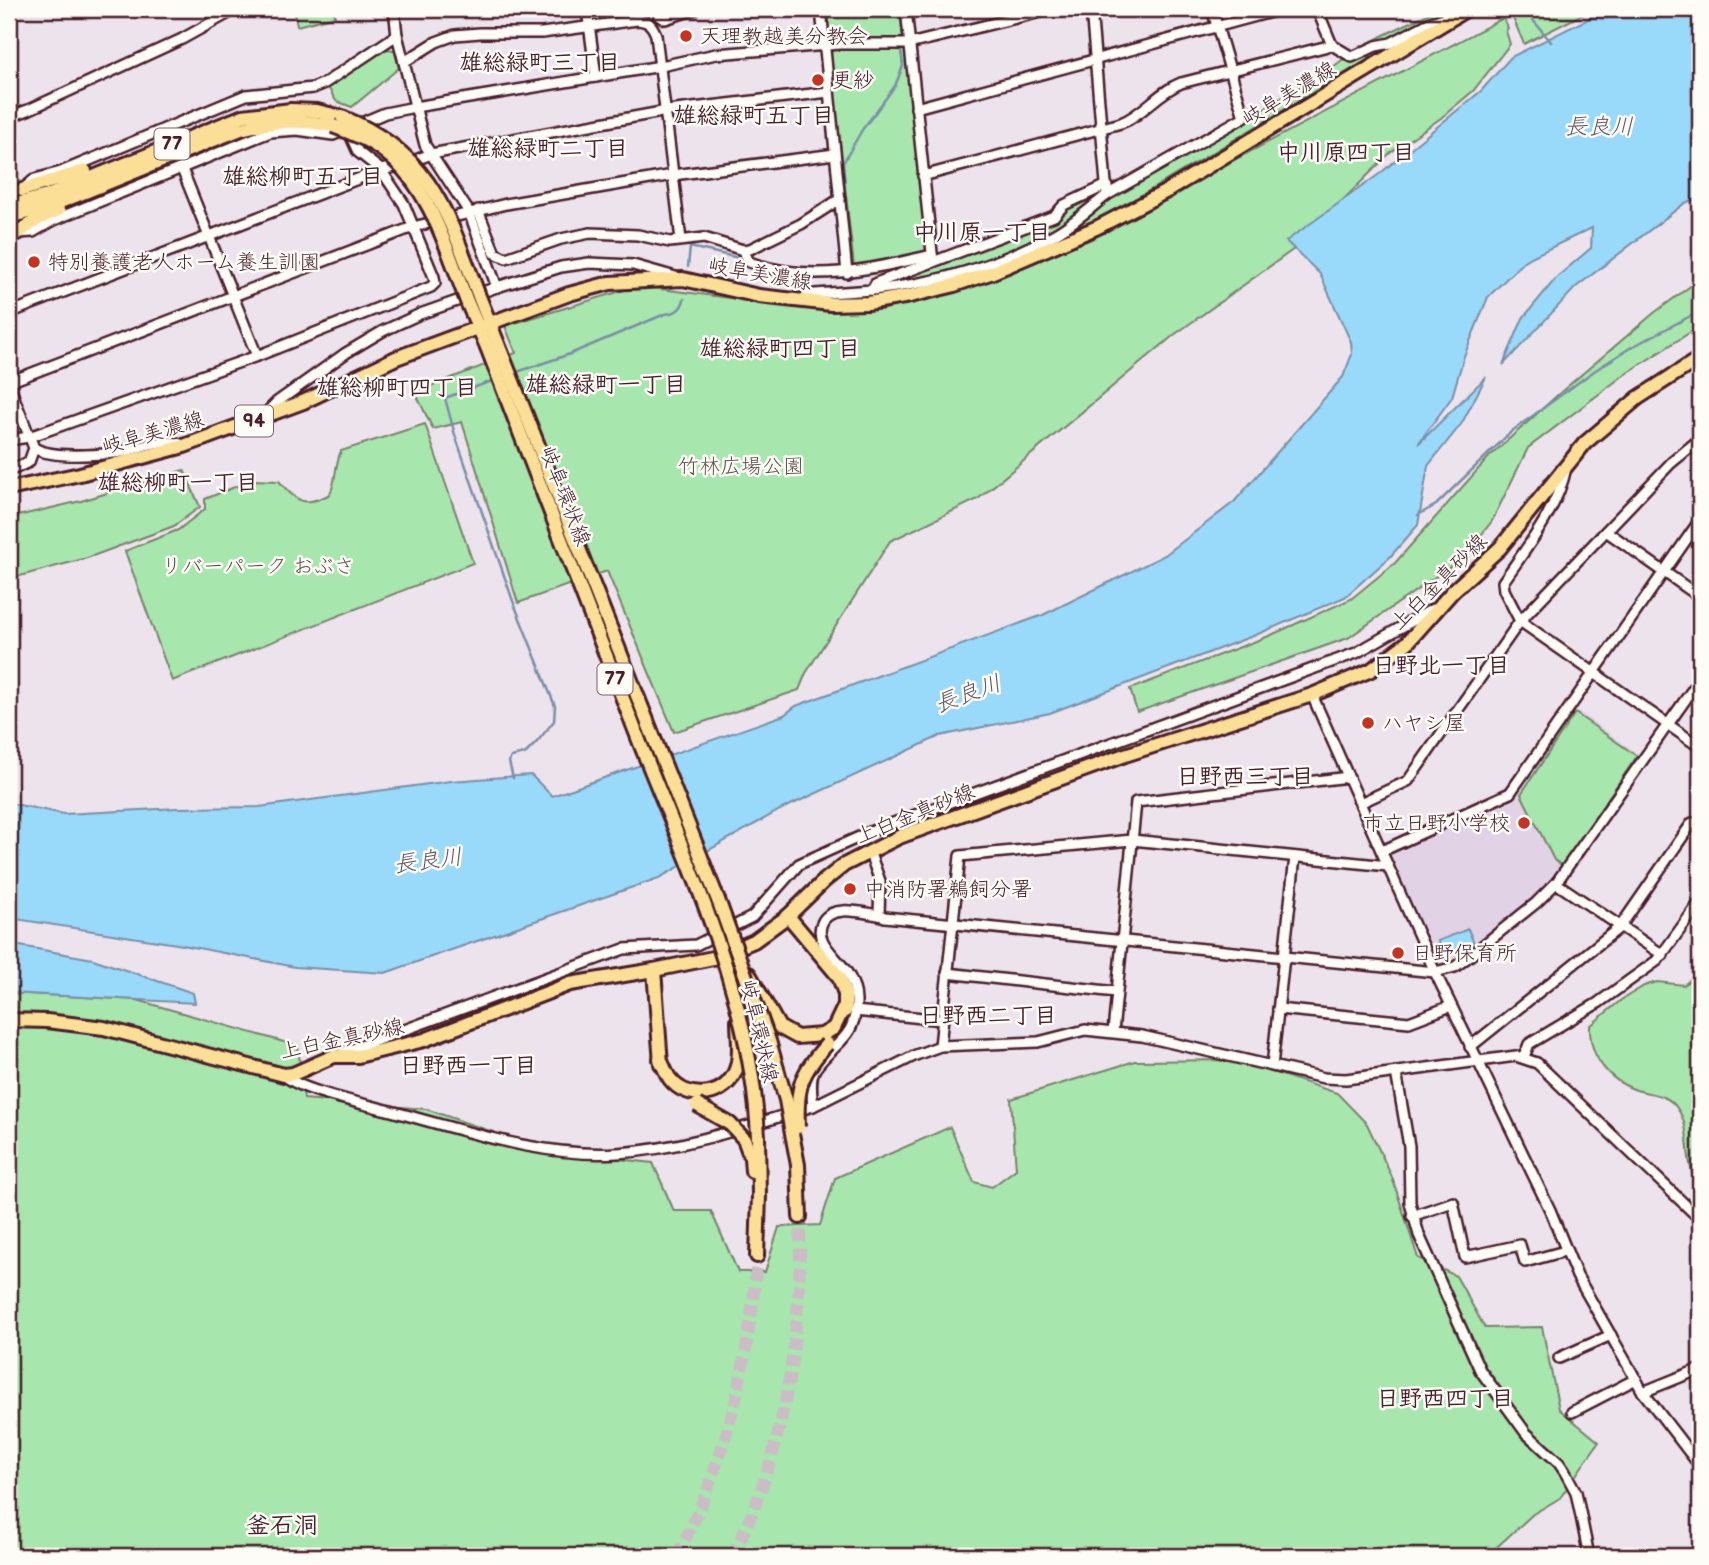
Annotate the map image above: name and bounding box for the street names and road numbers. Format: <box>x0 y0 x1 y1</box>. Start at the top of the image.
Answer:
street label: 岐阜美濃線 <box>1238 56 1340 132</box>
road number: 77 <box>154 128 190 160</box>
street label: 岐阜美濃線 <box>706 253 814 295</box>
road number: 94 <box>235 406 273 436</box>
street label: 岐阜美濃線 <box>99 407 207 459</box>
street label: 岐阜環状線 <box>535 443 595 549</box>
street label: 上白金真砂線 <box>1386 529 1492 635</box>
road number: 77 <box>598 664 632 694</box>
street label: 上白金真砂線 <box>852 779 978 849</box>
street label: 岐阜環状線 <box>735 977 783 1085</box>
street label: 上白金真砂線 <box>278 1014 406 1064</box>

